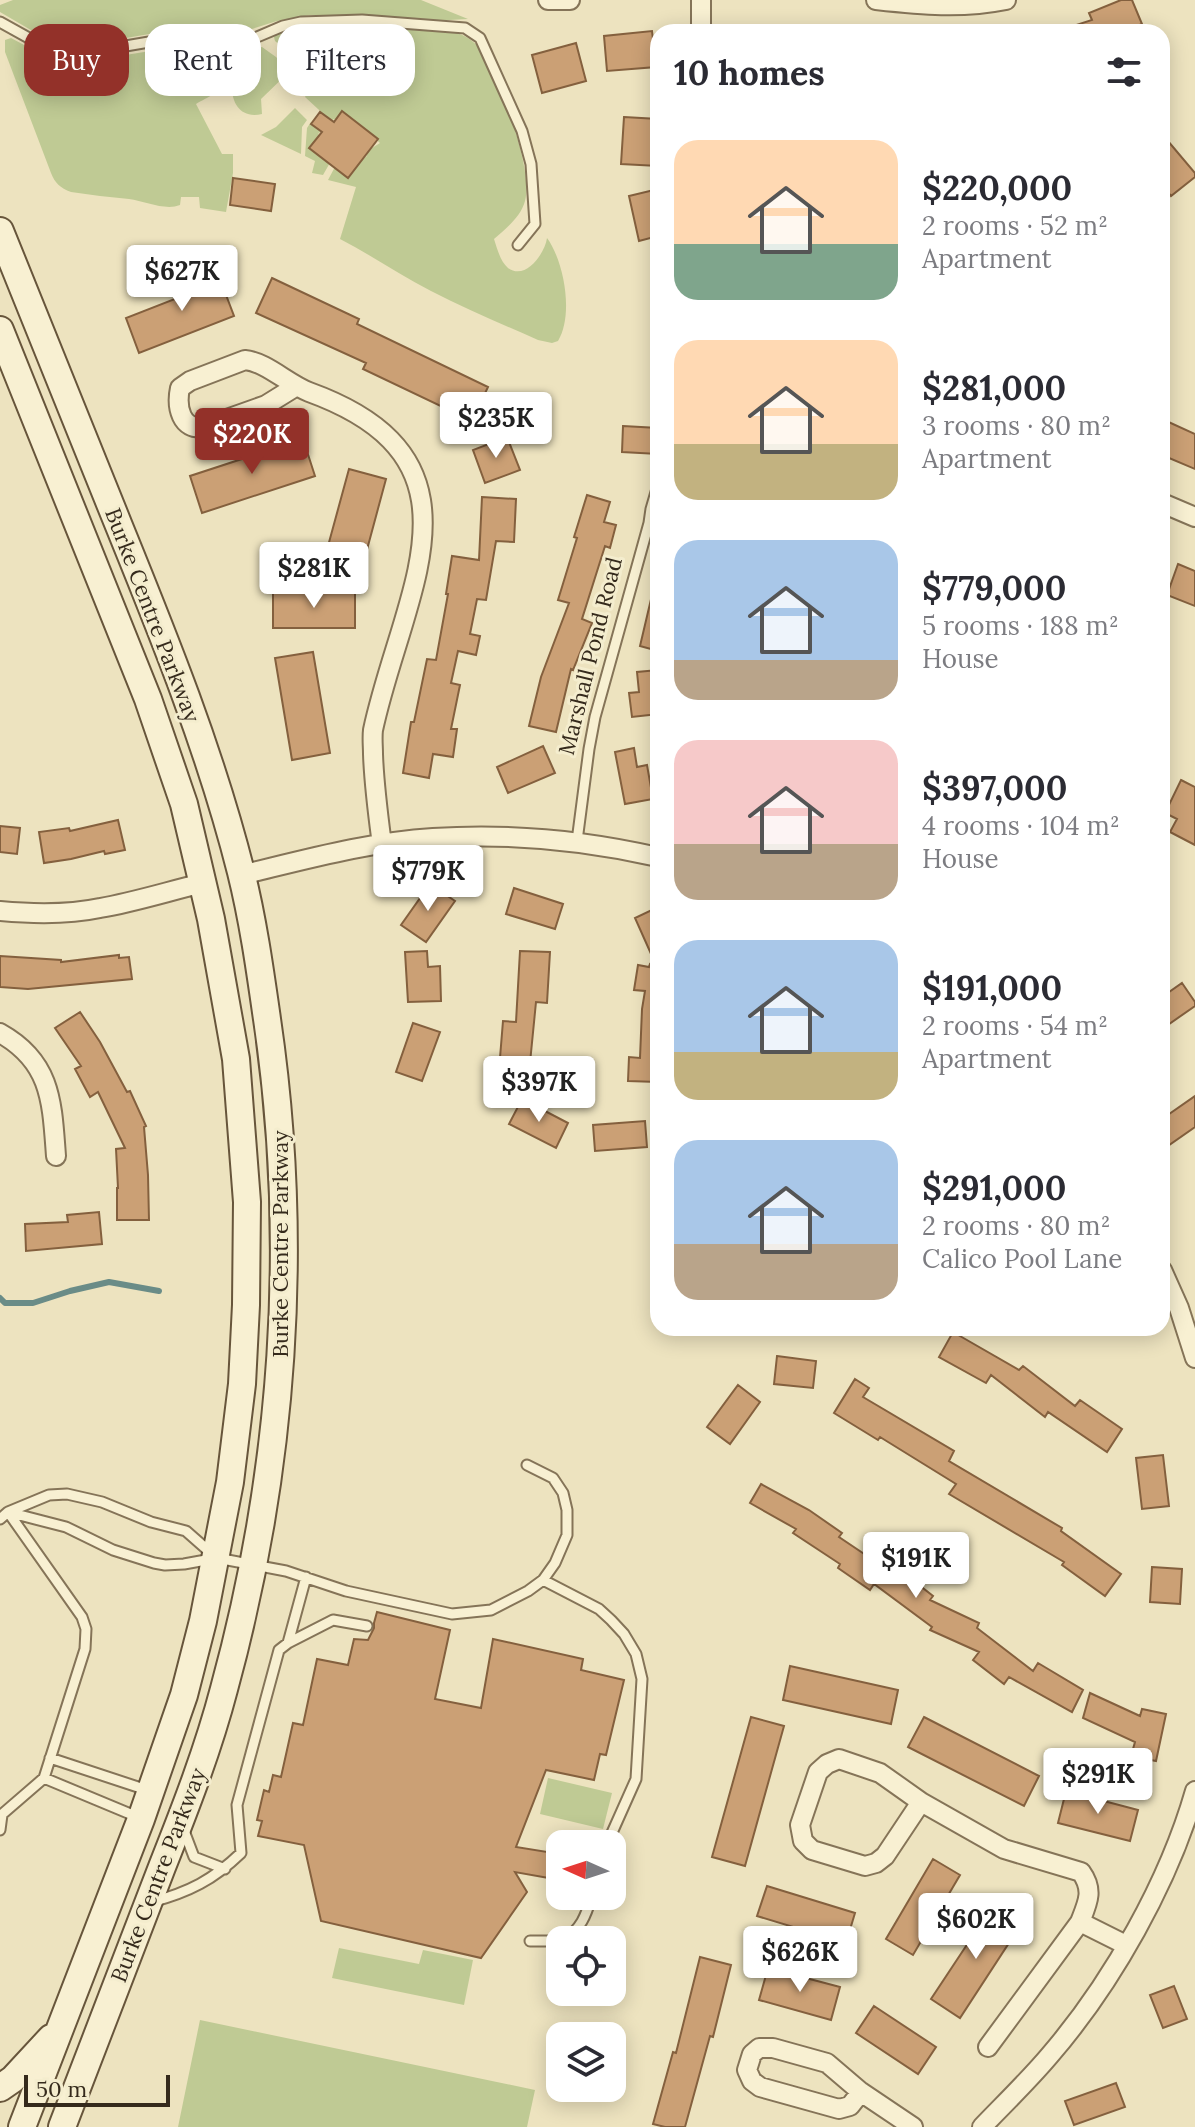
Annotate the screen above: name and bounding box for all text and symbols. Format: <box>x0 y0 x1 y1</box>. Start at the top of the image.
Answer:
chip: Buy <box>24 24 129 96</box>
chip: Rent <box>145 24 261 96</box>
chip: Filters <box>277 24 415 96</box>
icon: filters <box>1102 50 1146 94</box>
text: 10 homes <box>674 51 825 94</box>
text: $220,000 <box>922 166 1072 209</box>
icon: home <box>738 172 834 268</box>
text: 2 rooms · 52 m² <box>922 209 1108 242</box>
text: Apartment <box>922 242 1052 275</box>
pin: $627K <box>126 245 238 313</box>
text: $627K <box>145 254 219 287</box>
text: $281,000 <box>922 366 1066 409</box>
icon: home <box>738 372 834 468</box>
pin: $235K <box>440 392 552 460</box>
text: $235K <box>458 401 534 434</box>
pin: $220K <box>196 408 308 476</box>
text: 3 rooms · 80 m² <box>922 409 1111 442</box>
text: $220K <box>213 417 291 450</box>
text: Apartment <box>922 442 1052 475</box>
street label: Burke Centre Parkway <box>99 504 207 727</box>
pin: $281K <box>258 542 370 610</box>
text: $281K <box>277 551 351 584</box>
street label: Marshall Pond Road <box>552 554 628 758</box>
text: $779,000 <box>922 566 1066 609</box>
icon: home <box>738 572 834 668</box>
text: 5 rooms · 188 m² <box>922 609 1119 642</box>
text: House <box>922 642 999 675</box>
text: $397,000 <box>922 766 1067 809</box>
icon: home <box>738 772 834 868</box>
text: 4 rooms · 104 m² <box>922 809 1120 842</box>
text: House <box>922 842 999 875</box>
pin: $779K <box>372 845 484 913</box>
text: $779K <box>391 854 465 887</box>
text: $191,000 <box>922 966 1062 1009</box>
icon: home <box>738 972 834 1068</box>
text: 2 rooms · 54 m² <box>922 1009 1108 1042</box>
text: Apartment <box>922 1042 1052 1075</box>
pin: $397K <box>483 1056 595 1124</box>
text: $397K <box>501 1065 577 1098</box>
street label: Burke Centre Parkway <box>266 1130 294 1358</box>
text: $291,000 <box>922 1166 1066 1209</box>
icon: home <box>738 1172 834 1268</box>
text: 2 rooms · 80 m² <box>922 1209 1111 1242</box>
text: Calico Pool Lane <box>922 1242 1122 1275</box>
pin: $191K <box>860 1532 972 1600</box>
text: $191K <box>881 1541 951 1574</box>
pin: $291K <box>1042 1748 1154 1816</box>
text: $291K <box>1061 1757 1135 1790</box>
street label: Burke Centre Parkway <box>104 1763 212 1986</box>
north arrow <box>546 1830 626 1910</box>
map controls <box>546 1830 626 2102</box>
pin: $602K <box>920 1893 1032 1961</box>
text: $602K <box>936 1902 1016 1935</box>
button: locate <box>546 1926 626 2006</box>
pin: $626K <box>744 1926 856 1994</box>
text: $626K <box>761 1935 839 1968</box>
button: layers <box>546 2022 626 2102</box>
scale bar <box>24 2071 170 2107</box>
text: 50 m <box>36 2075 87 2103</box>

